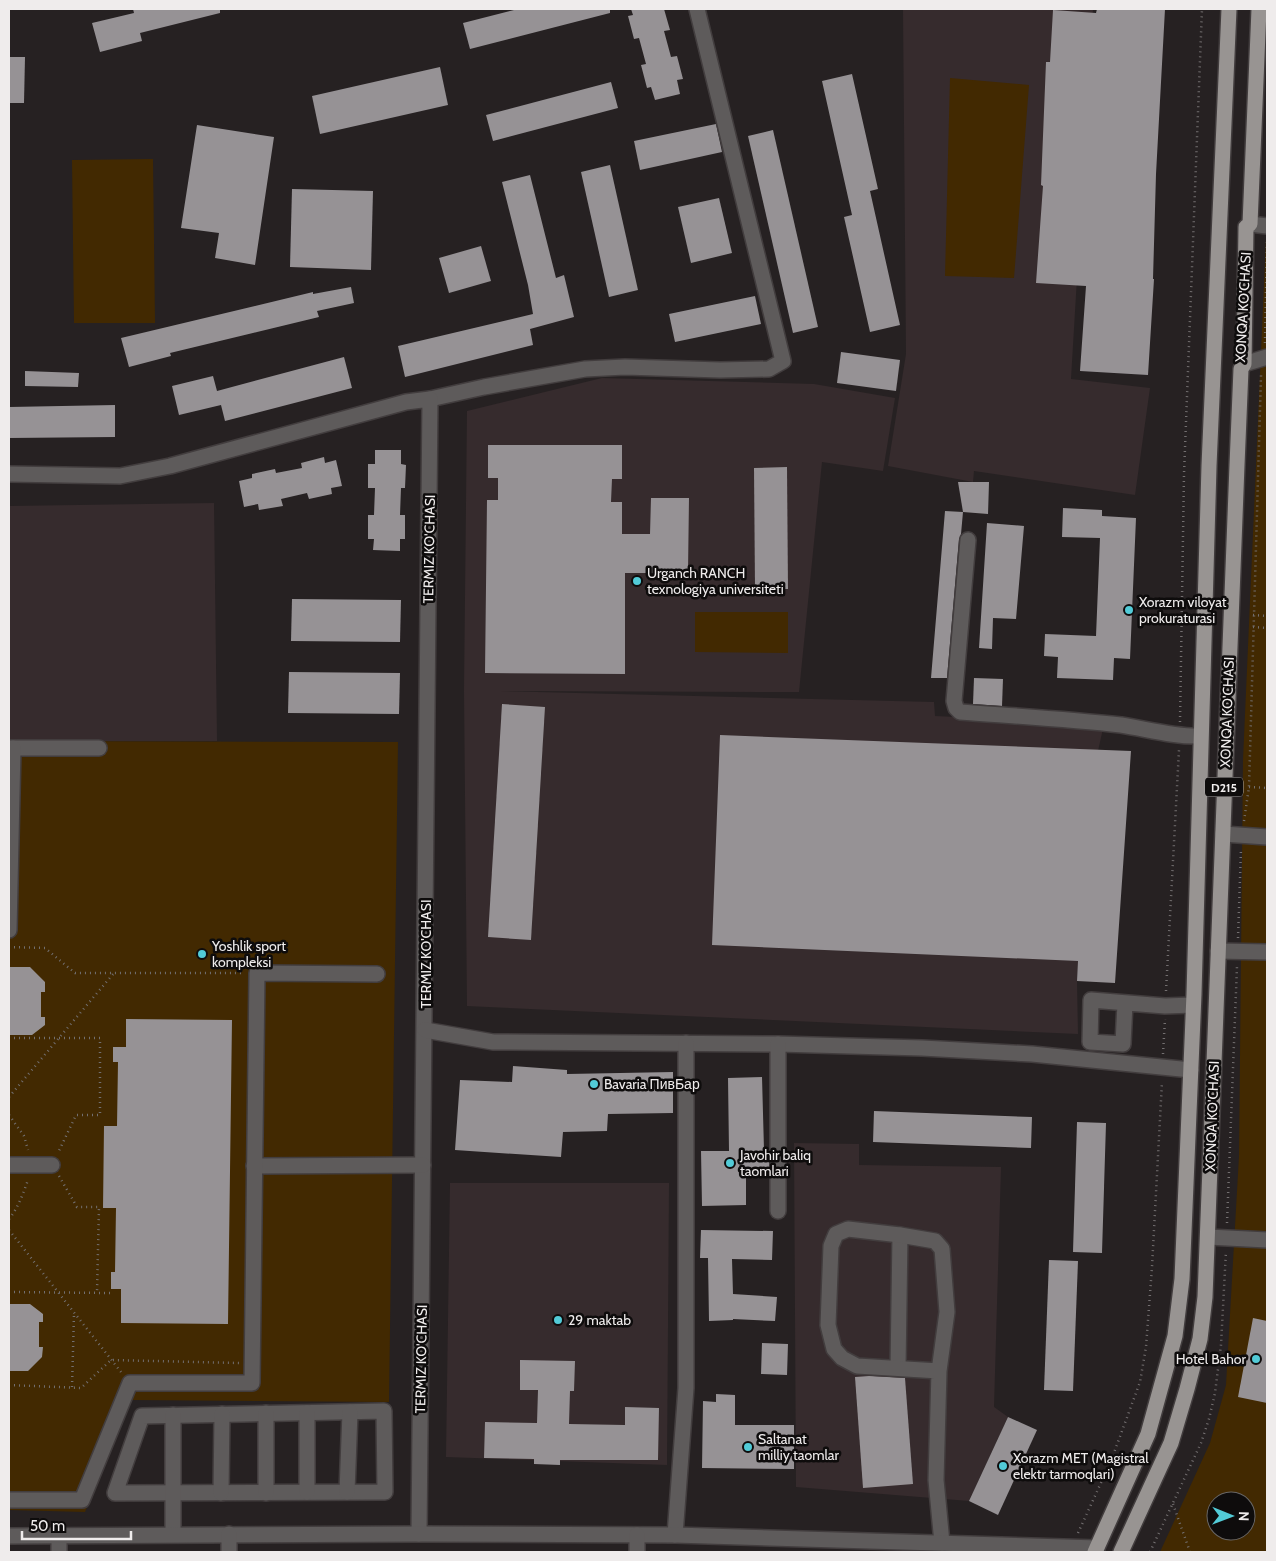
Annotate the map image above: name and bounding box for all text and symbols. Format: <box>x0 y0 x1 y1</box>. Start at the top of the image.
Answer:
street label: XONQA KO'CHASI <box>1231 251 1255 363</box>
street label: TERMIZ KO'CHASI <box>419 494 439 604</box>
place label: Urganch RANCH texnologiya universiteti <box>647 564 784 598</box>
marker: Urganch RANCH texnologiya universiteti <box>631 575 643 587</box>
place label: Xorazm viloyat prokuraturasi <box>1139 593 1227 627</box>
marker: Xorazm viloyat prokuraturasi <box>1123 604 1135 616</box>
street label: XONQA KO'CHASI <box>1216 656 1238 768</box>
road number: D215 <box>1205 778 1243 796</box>
street label: TERMIZ KO'CHASI <box>417 900 435 1008</box>
place label: Yoshlik sport kompleksi <box>211 937 286 971</box>
marker: Yoshlik sport kompleksi <box>196 948 208 960</box>
street label: XONQA KO'CHASI <box>1201 1060 1223 1172</box>
place label: Bavaria ПивБар <box>604 1075 700 1093</box>
marker: Bavaria ПивБар <box>588 1078 600 1090</box>
place label: Javohir baliq taomlari <box>739 1146 811 1180</box>
marker: Javohir baliq taomlari <box>724 1157 736 1169</box>
street label: TERMIZ KO'CHASI <box>411 1304 431 1414</box>
place label: 29 maktab <box>568 1311 631 1329</box>
marker: 29 maktab <box>552 1314 564 1326</box>
place label: Hotel Bahor <box>1176 1350 1247 1368</box>
marker: Hotel Bahor <box>1250 1353 1262 1365</box>
place label: Saltanat milliy taomlar <box>758 1430 839 1464</box>
marker: Saltanat milliy taomlar <box>742 1441 754 1453</box>
place label: Xorazm MET (Magistral elektr tarmoqlari) <box>1013 1449 1149 1483</box>
marker: Xorazm MET (Magistral elektr tarmoqlari) <box>997 1460 1009 1472</box>
north arrow <box>1206 1491 1256 1541</box>
scale bar <box>22 1508 131 1540</box>
text: N <box>1235 1511 1253 1521</box>
text: 50 m <box>30 1517 65 1535</box>

